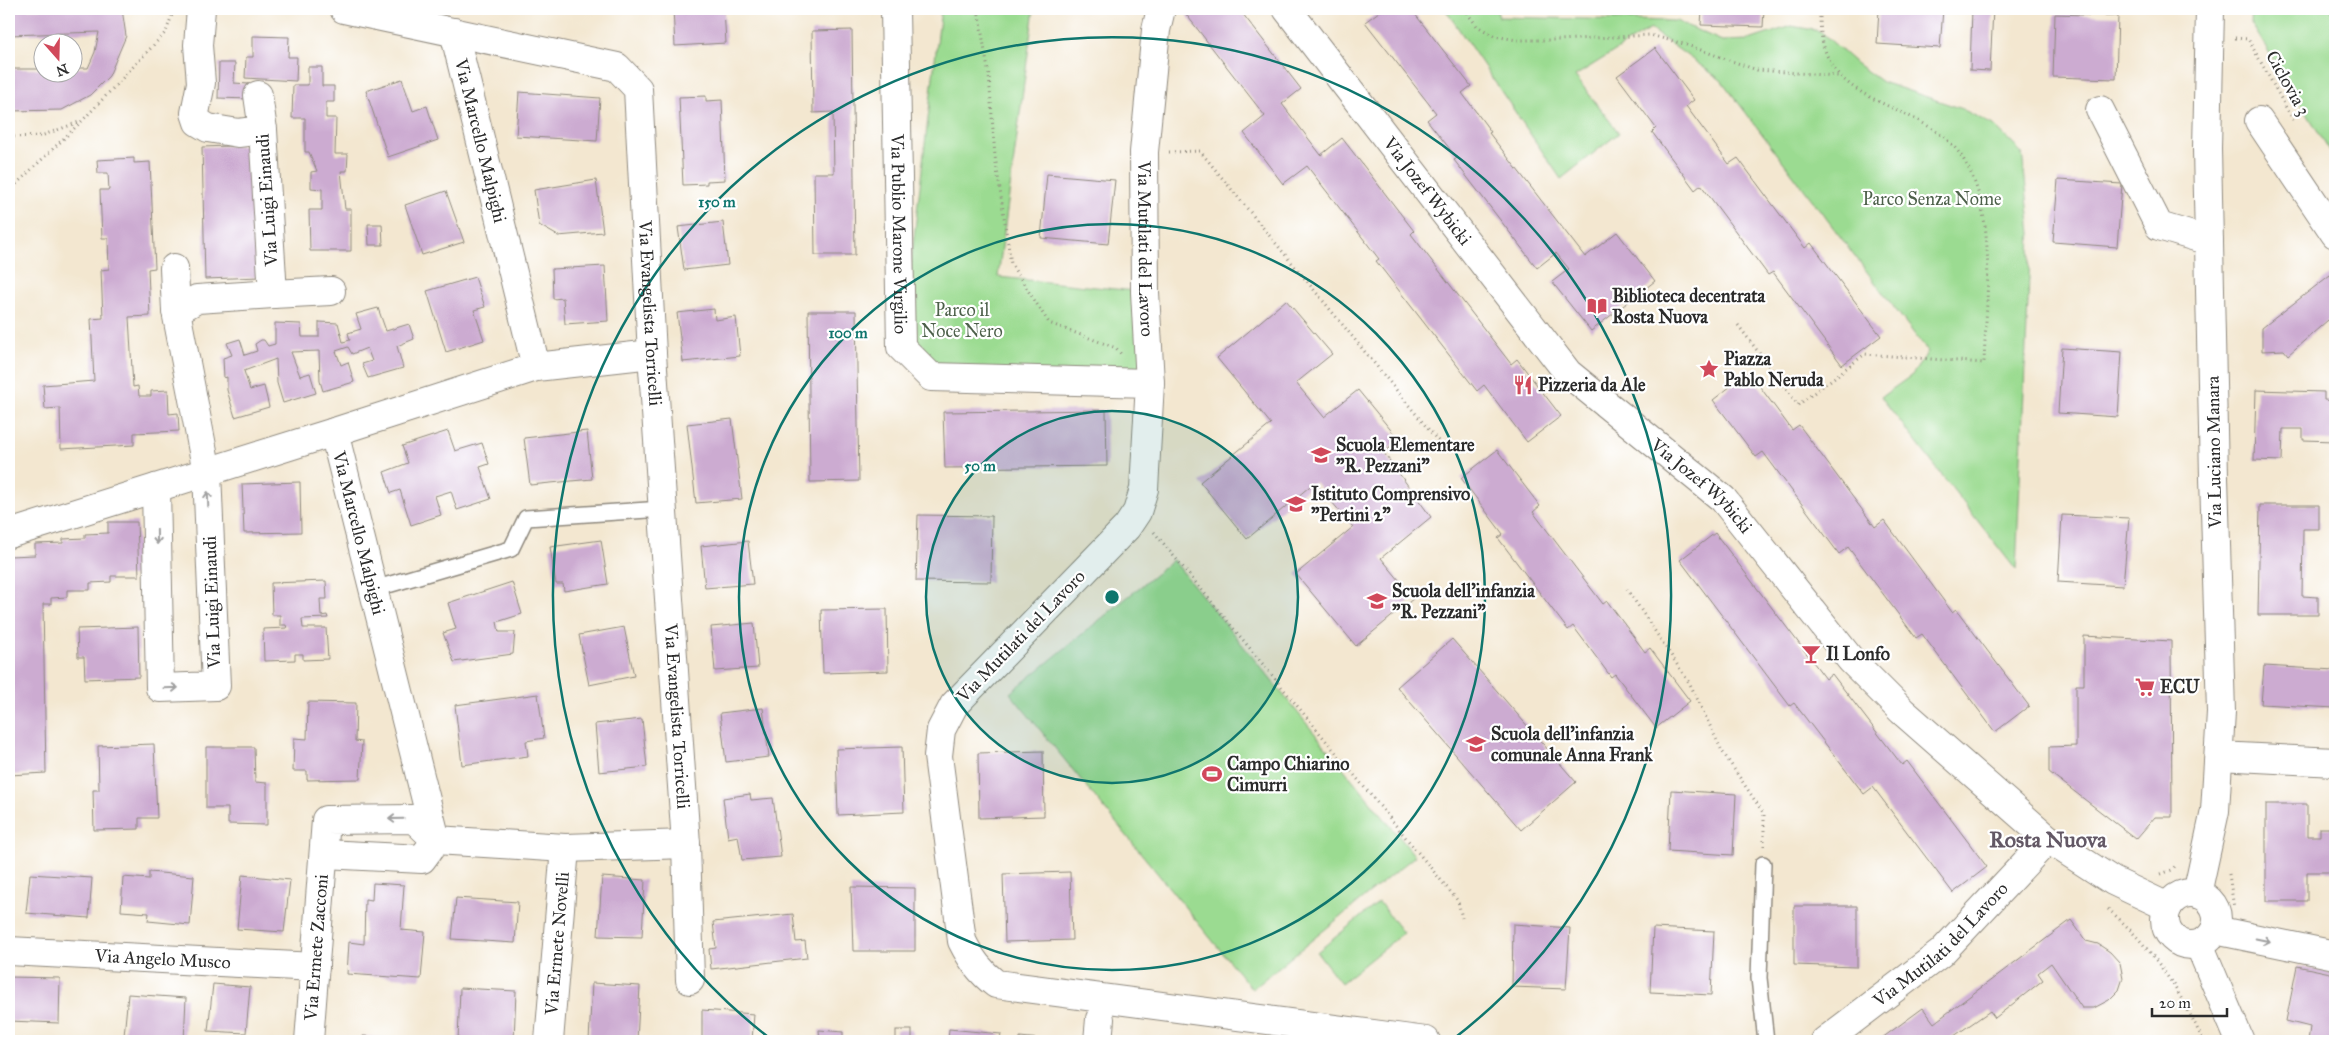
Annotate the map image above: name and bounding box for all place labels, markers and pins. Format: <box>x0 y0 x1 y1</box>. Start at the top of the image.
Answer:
place label: Biblioteca decentrata Rosta Nuova <box>1612 285 1766 328</box>
library icon: Biblioteca decentrata Rosta Nuova <box>1586 295 1608 317</box>
place label: Piazza Pablo Neruda <box>1724 348 1824 391</box>
place icon: Piazza Pablo Neruda <box>1698 358 1720 380</box>
restaurant icon: Pizzeria da Ale <box>1512 374 1534 396</box>
place label: Pizzeria da Ale <box>1538 374 1646 396</box>
place label: Scuola Elementare "R. Pezzani" <box>1336 434 1475 477</box>
school or university icon: Scuola Elementare "R. Pezzani" <box>1310 444 1332 466</box>
place label: Istituto Comprensivo "Pertini 2" <box>1311 483 1470 526</box>
school or university icon: Istituto Comprensivo "Pertini 2" <box>1285 493 1307 515</box>
place label: Scuola dell'infanzia "R. Pezzani" <box>1392 580 1535 623</box>
centre of rings <box>1103 588 1121 606</box>
school or university icon: Scuola dell'infanzia "R. Pezzani" <box>1366 590 1388 612</box>
bar icon: Il Lonfo <box>1800 643 1822 665</box>
place label: Il Lonfo <box>1826 643 1890 665</box>
supermarket icon: ECU <box>2134 676 2156 698</box>
place label: ECU <box>2160 676 2200 698</box>
place label: Scuola dell'infanzia comunale Anna Frank <box>1491 723 1653 766</box>
school or university icon: Scuola dell'infanzia comunale Anna Frank <box>1465 733 1487 755</box>
place label: Campo Chiarino Cimurri <box>1227 753 1350 796</box>
sports icon: Campo Chiarino Cimurri <box>1201 763 1223 785</box>

